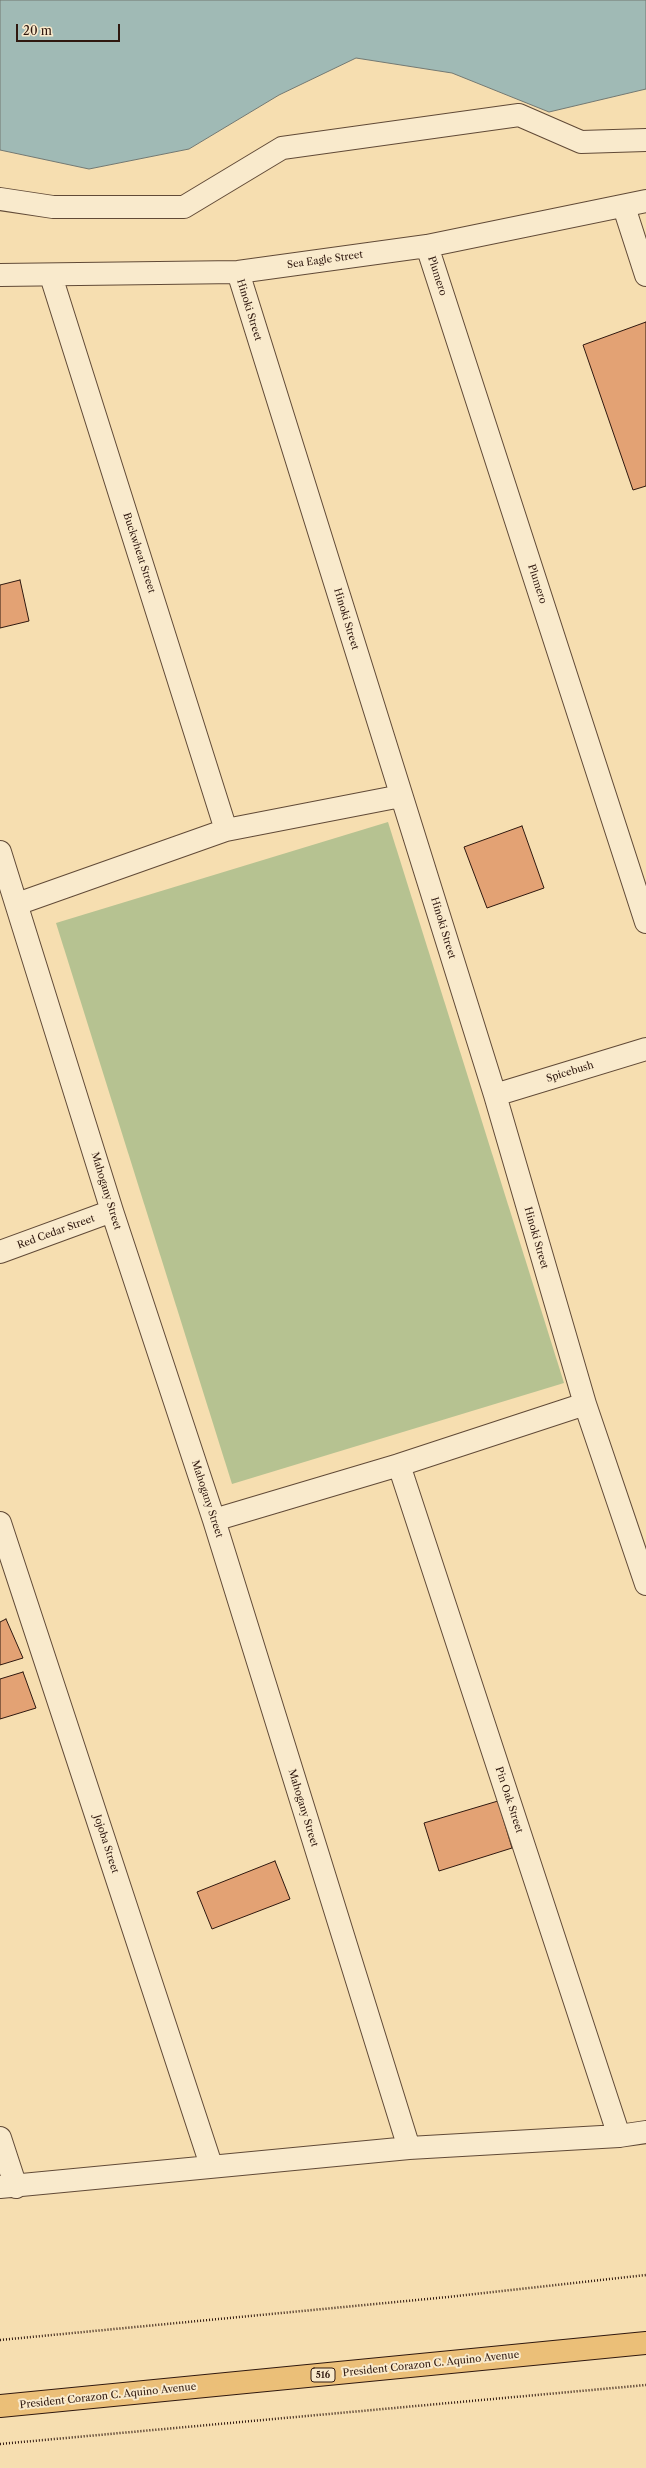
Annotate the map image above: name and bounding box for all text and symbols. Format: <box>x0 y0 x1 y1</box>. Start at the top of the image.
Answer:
scale bar <box>18 16 122 42</box>
text: 20 m <box>23 23 52 38</box>
street label: Sea Eagle Street <box>286 249 364 271</box>
street label: Plumero <box>425 255 449 297</box>
street label: Hinoki Street <box>234 278 264 342</box>
street label: Buckwheat Street <box>120 511 158 595</box>
street label: Plumero <box>525 563 549 605</box>
street label: Hinoki Street <box>331 587 361 651</box>
street label: Hinoki Street <box>428 896 458 960</box>
street label: Spicebush <box>545 1059 595 1085</box>
street label: Mahogany Street <box>88 1151 124 1231</box>
street label: Hinoki Street <box>521 1206 551 1270</box>
street label: Red Cedar Street <box>16 1212 96 1252</box>
street label: Mahogany Street <box>189 1459 225 1539</box>
street label: Pin Oak Street <box>493 1765 525 1835</box>
street label: Mahogany Street <box>285 1768 321 1848</box>
street label: Jojoba Street <box>91 1813 121 1875</box>
street label: President Corazon C. Aquino Avenue <box>342 2349 520 2379</box>
road number: 516 <box>311 2368 335 2382</box>
street label: President Corazon C. Aquino Avenue <box>19 2381 197 2411</box>

